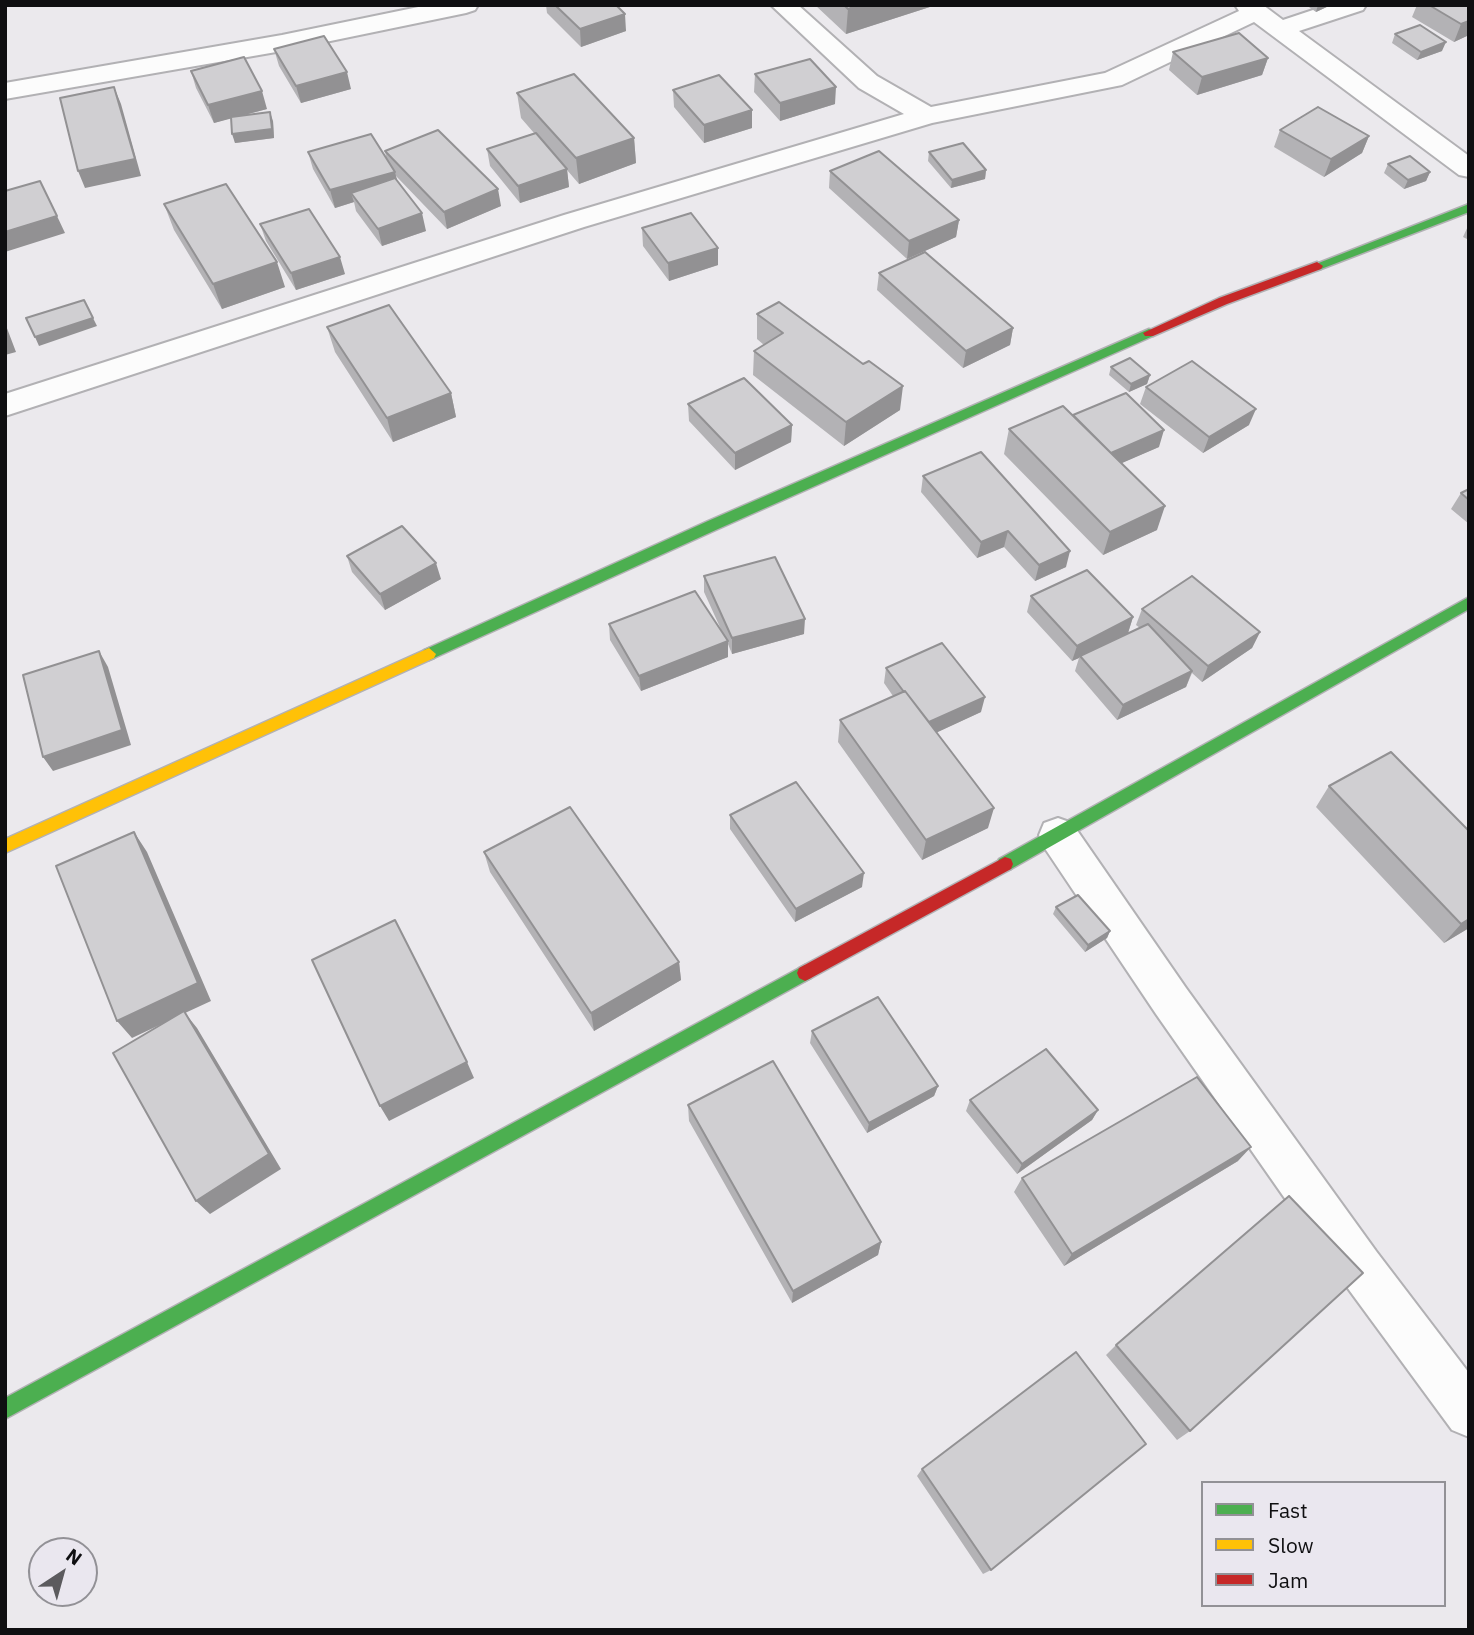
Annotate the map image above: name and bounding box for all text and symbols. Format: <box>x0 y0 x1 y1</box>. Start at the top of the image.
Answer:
legend <box>1201 1481 1446 1607</box>
text: Fast <box>1268 1496 1308 1524</box>
text: Slow <box>1268 1531 1314 1559</box>
north arrow <box>28 1537 98 1607</box>
text: N <box>62 1543 87 1570</box>
text: Jam <box>1268 1566 1308 1594</box>

